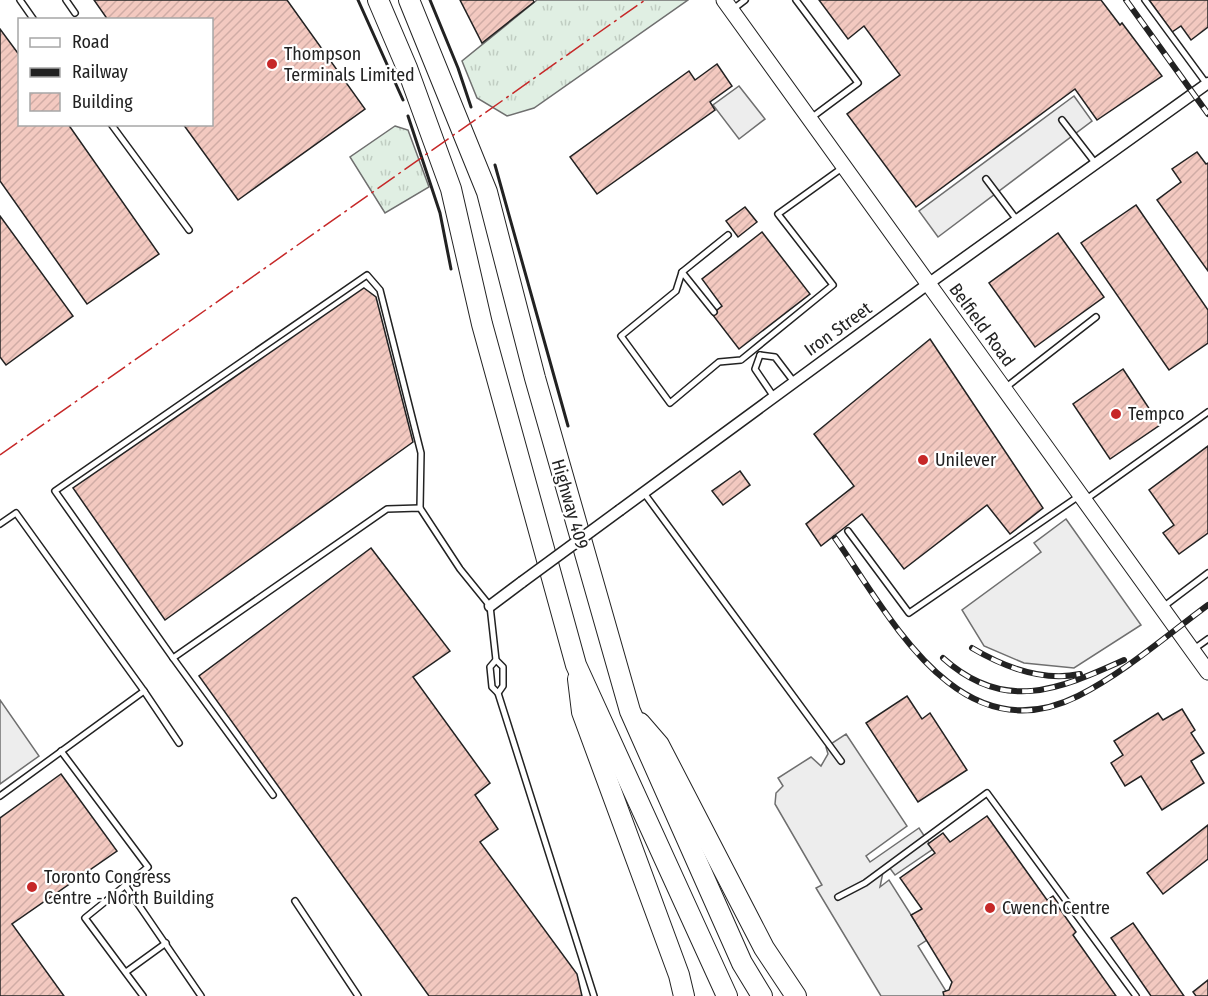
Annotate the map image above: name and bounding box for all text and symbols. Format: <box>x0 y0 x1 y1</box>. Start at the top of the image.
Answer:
legend <box>18 18 213 126</box>
text: Road <box>72 31 109 53</box>
place label: Thompson Terminals Limited <box>284 43 415 86</box>
marker: Thompson Terminals Limited <box>265 57 279 71</box>
text: Railway <box>72 61 128 83</box>
text: Building <box>72 91 133 113</box>
street label: Belfield Road <box>944 279 1020 371</box>
street label: Iron Street <box>800 297 876 361</box>
place label: Tempco <box>1128 403 1184 425</box>
marker: Tempco <box>1109 407 1123 421</box>
place label: Unilever <box>935 449 997 471</box>
marker: Unilever <box>916 453 930 467</box>
street label: Highway 409 <box>547 457 593 551</box>
place label: Toronto Congress Centre - North Building <box>44 866 214 909</box>
marker: Toronto Congress Centre - North Building <box>25 880 39 894</box>
place label: Cwench Centre <box>1002 897 1110 919</box>
marker: Cwench Centre <box>983 901 997 915</box>

